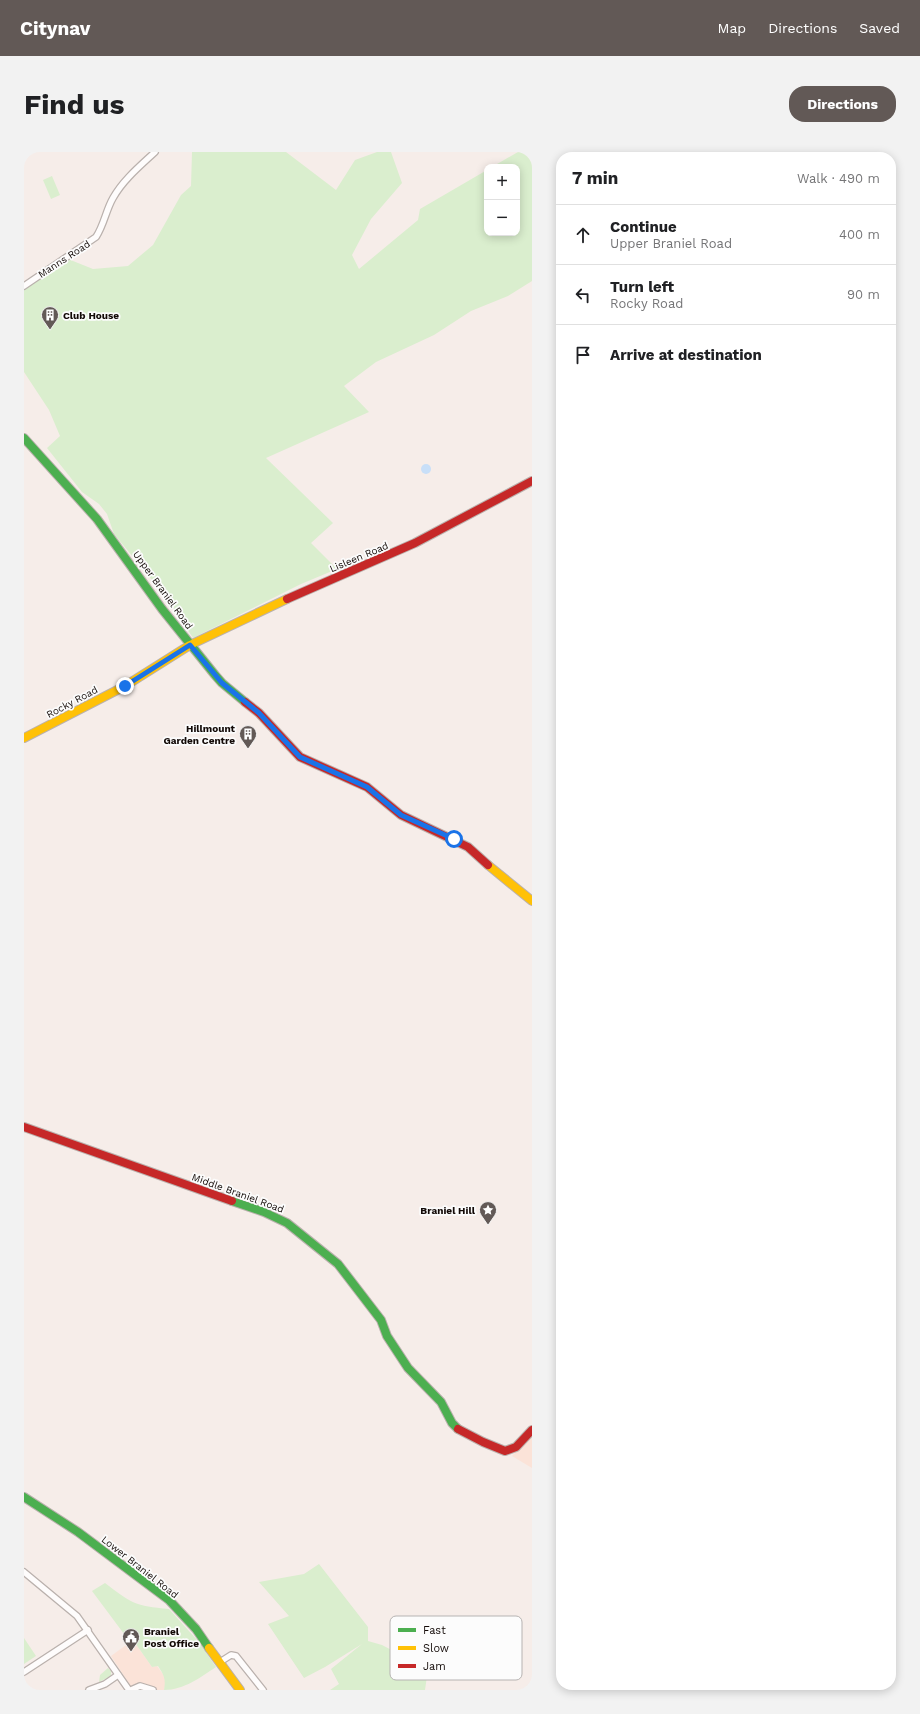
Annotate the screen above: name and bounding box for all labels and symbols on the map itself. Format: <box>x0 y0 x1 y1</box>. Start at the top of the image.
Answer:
street label: Manns Road <box>36 238 92 280</box>
building icon: Club House <box>40 305 60 330</box>
place label: Club House <box>63 310 119 321</box>
street label: Lisleen Road <box>328 540 390 574</box>
street label: Upper Braniel Road <box>131 549 195 631</box>
route end <box>116 677 134 695</box>
street label: Rocky Road <box>44 684 100 720</box>
place label: Hillmount Garden Centre <box>163 723 236 746</box>
building icon: Hillmount Garden Centre <box>238 724 258 749</box>
route start <box>445 830 463 848</box>
street label: Middle Braniel Road <box>190 1171 286 1215</box>
place icon: Braniel Hill <box>478 1200 498 1225</box>
place label: Braniel Hill <box>420 1205 476 1216</box>
street label: Lower Braniel Road <box>100 1534 180 1600</box>
legend <box>390 1616 522 1680</box>
text: Fast <box>423 1624 446 1637</box>
place label: Braniel Post Office <box>144 1626 199 1649</box>
public building icon: Braniel Post Office <box>121 1627 141 1652</box>
text: Slow <box>423 1642 449 1655</box>
text: Jam <box>423 1660 446 1673</box>

